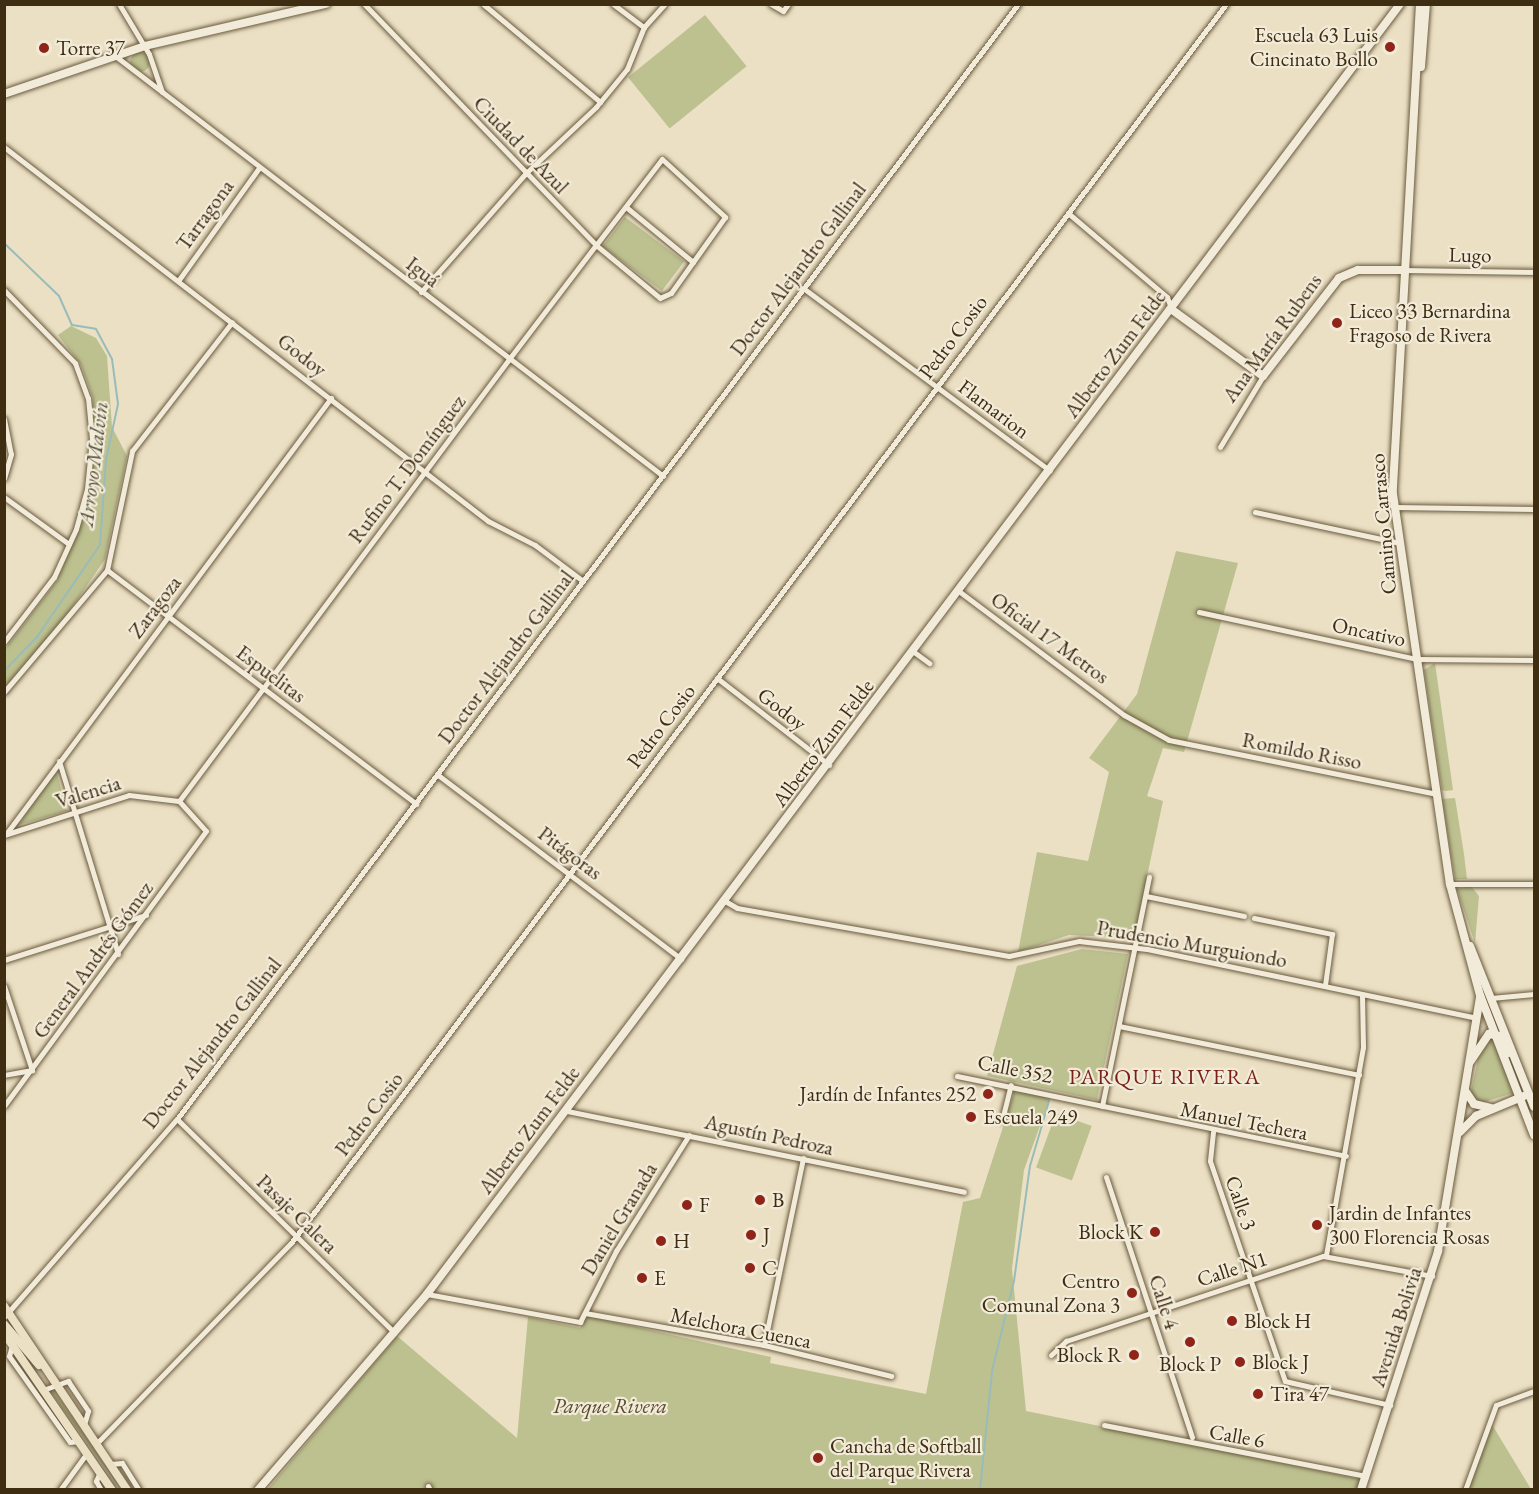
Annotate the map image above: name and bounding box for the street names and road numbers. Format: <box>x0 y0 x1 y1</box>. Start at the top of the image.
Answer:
street label: Ciudad de Azul <box>468 91 574 199</box>
street label: Tarragona <box>171 175 239 255</box>
street label: Doctor Alejandro Gallinal <box>725 177 871 361</box>
street label: Lugo <box>1448 242 1492 268</box>
street label: Iguá <box>401 251 445 293</box>
street label: Ana María Rubens <box>1217 269 1327 407</box>
street label: Alberto Zum Felde <box>1059 285 1171 423</box>
street label: Pedro Cosio <box>913 290 993 384</box>
street label: Godoy <box>272 328 332 382</box>
street label: Flamarion <box>953 374 1035 444</box>
street label: Rufino T. Domínguez <box>343 390 471 548</box>
street label: Camino Carrasco <box>1364 452 1402 596</box>
street label: Doctor Alejandro Gallinal <box>433 565 579 749</box>
street label: Zaragoza <box>123 571 187 643</box>
street label: Oficial 17 Metros <box>986 587 1114 689</box>
street label: Oncativo <box>1330 612 1408 652</box>
street label: Espuelitas <box>231 640 311 708</box>
street label: Alberto Zum Felde <box>767 674 879 812</box>
street label: Pedro Cosio <box>621 679 701 773</box>
street label: Godoy <box>752 682 812 736</box>
street label: Romildo Risso <box>1240 727 1364 775</box>
street label: Valencia <box>52 770 124 814</box>
street label: Pitágoras <box>533 821 607 885</box>
street label: General Andrés Gómez <box>28 877 158 1043</box>
street label: Prudencio Murguiondo <box>1095 915 1289 973</box>
street label: Doctor Alejandro Gallinal <box>137 952 287 1134</box>
street label: Calle 352 <box>975 1049 1055 1089</box>
street label: Alberto Zum Felde <box>473 1061 585 1199</box>
street label: Pedro Cosio <box>329 1067 409 1161</box>
street label: Manuel Techera <box>1178 1096 1310 1146</box>
street label: Agustín Pedroza <box>702 1109 836 1161</box>
street label: Daniel Granada <box>575 1158 663 1280</box>
street label: Pasaje Calera <box>251 1169 343 1259</box>
street label: Calle 3 <box>1220 1172 1262 1234</box>
street label: Calle N1 <box>1194 1246 1270 1292</box>
street label: Avenida Bolivia <box>1365 1264 1427 1390</box>
street label: Calle 4 <box>1143 1272 1185 1332</box>
street label: Melchora Cuenca <box>668 1302 814 1354</box>
street label: Calle 6 <box>1207 1419 1267 1453</box>

